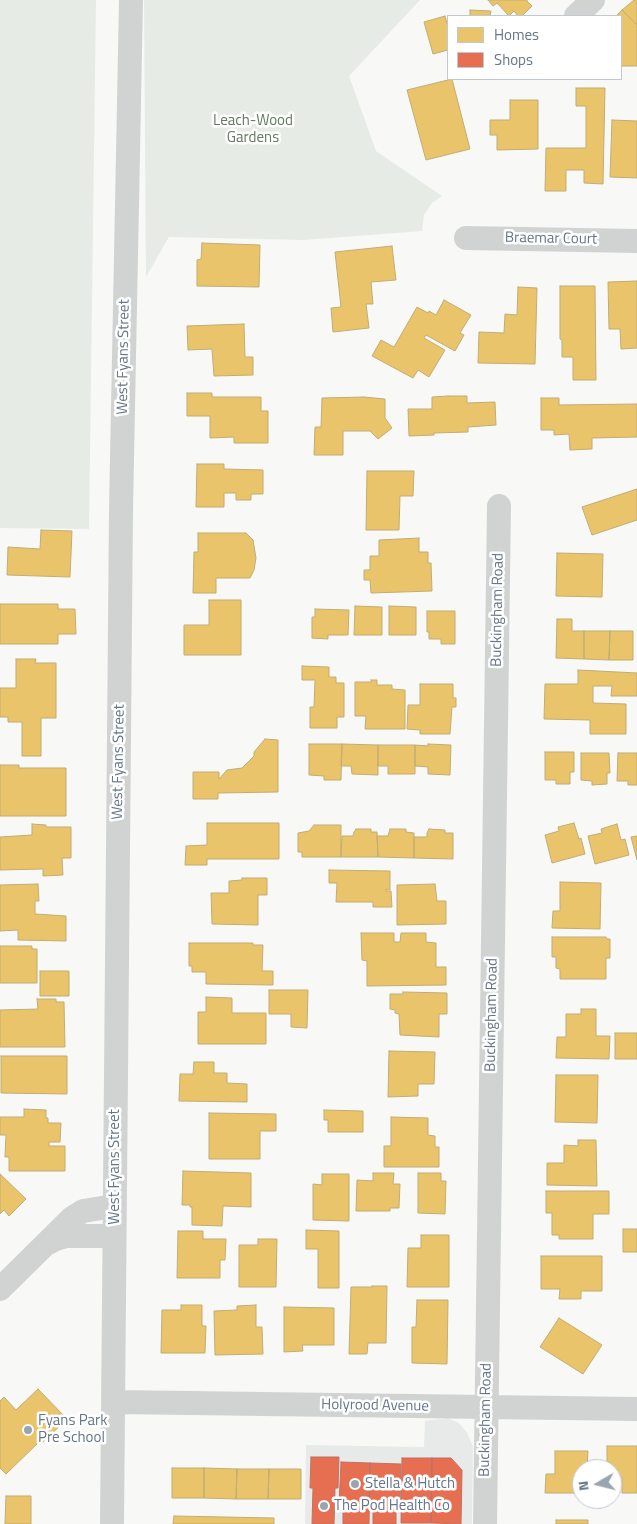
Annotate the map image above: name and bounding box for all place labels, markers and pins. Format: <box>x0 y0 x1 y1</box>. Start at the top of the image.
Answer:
place label: Fyans Park Pre School <box>38 1412 107 1447</box>
marker: Fyans Park Pre School <box>22 1424 34 1436</box>
place label: Stella & Hutch <box>365 1475 455 1493</box>
marker: Stella & Hutch <box>349 1478 361 1490</box>
place label: The Pod Health Co <box>334 1497 450 1515</box>
marker: The Pod Health Co <box>318 1500 330 1512</box>

